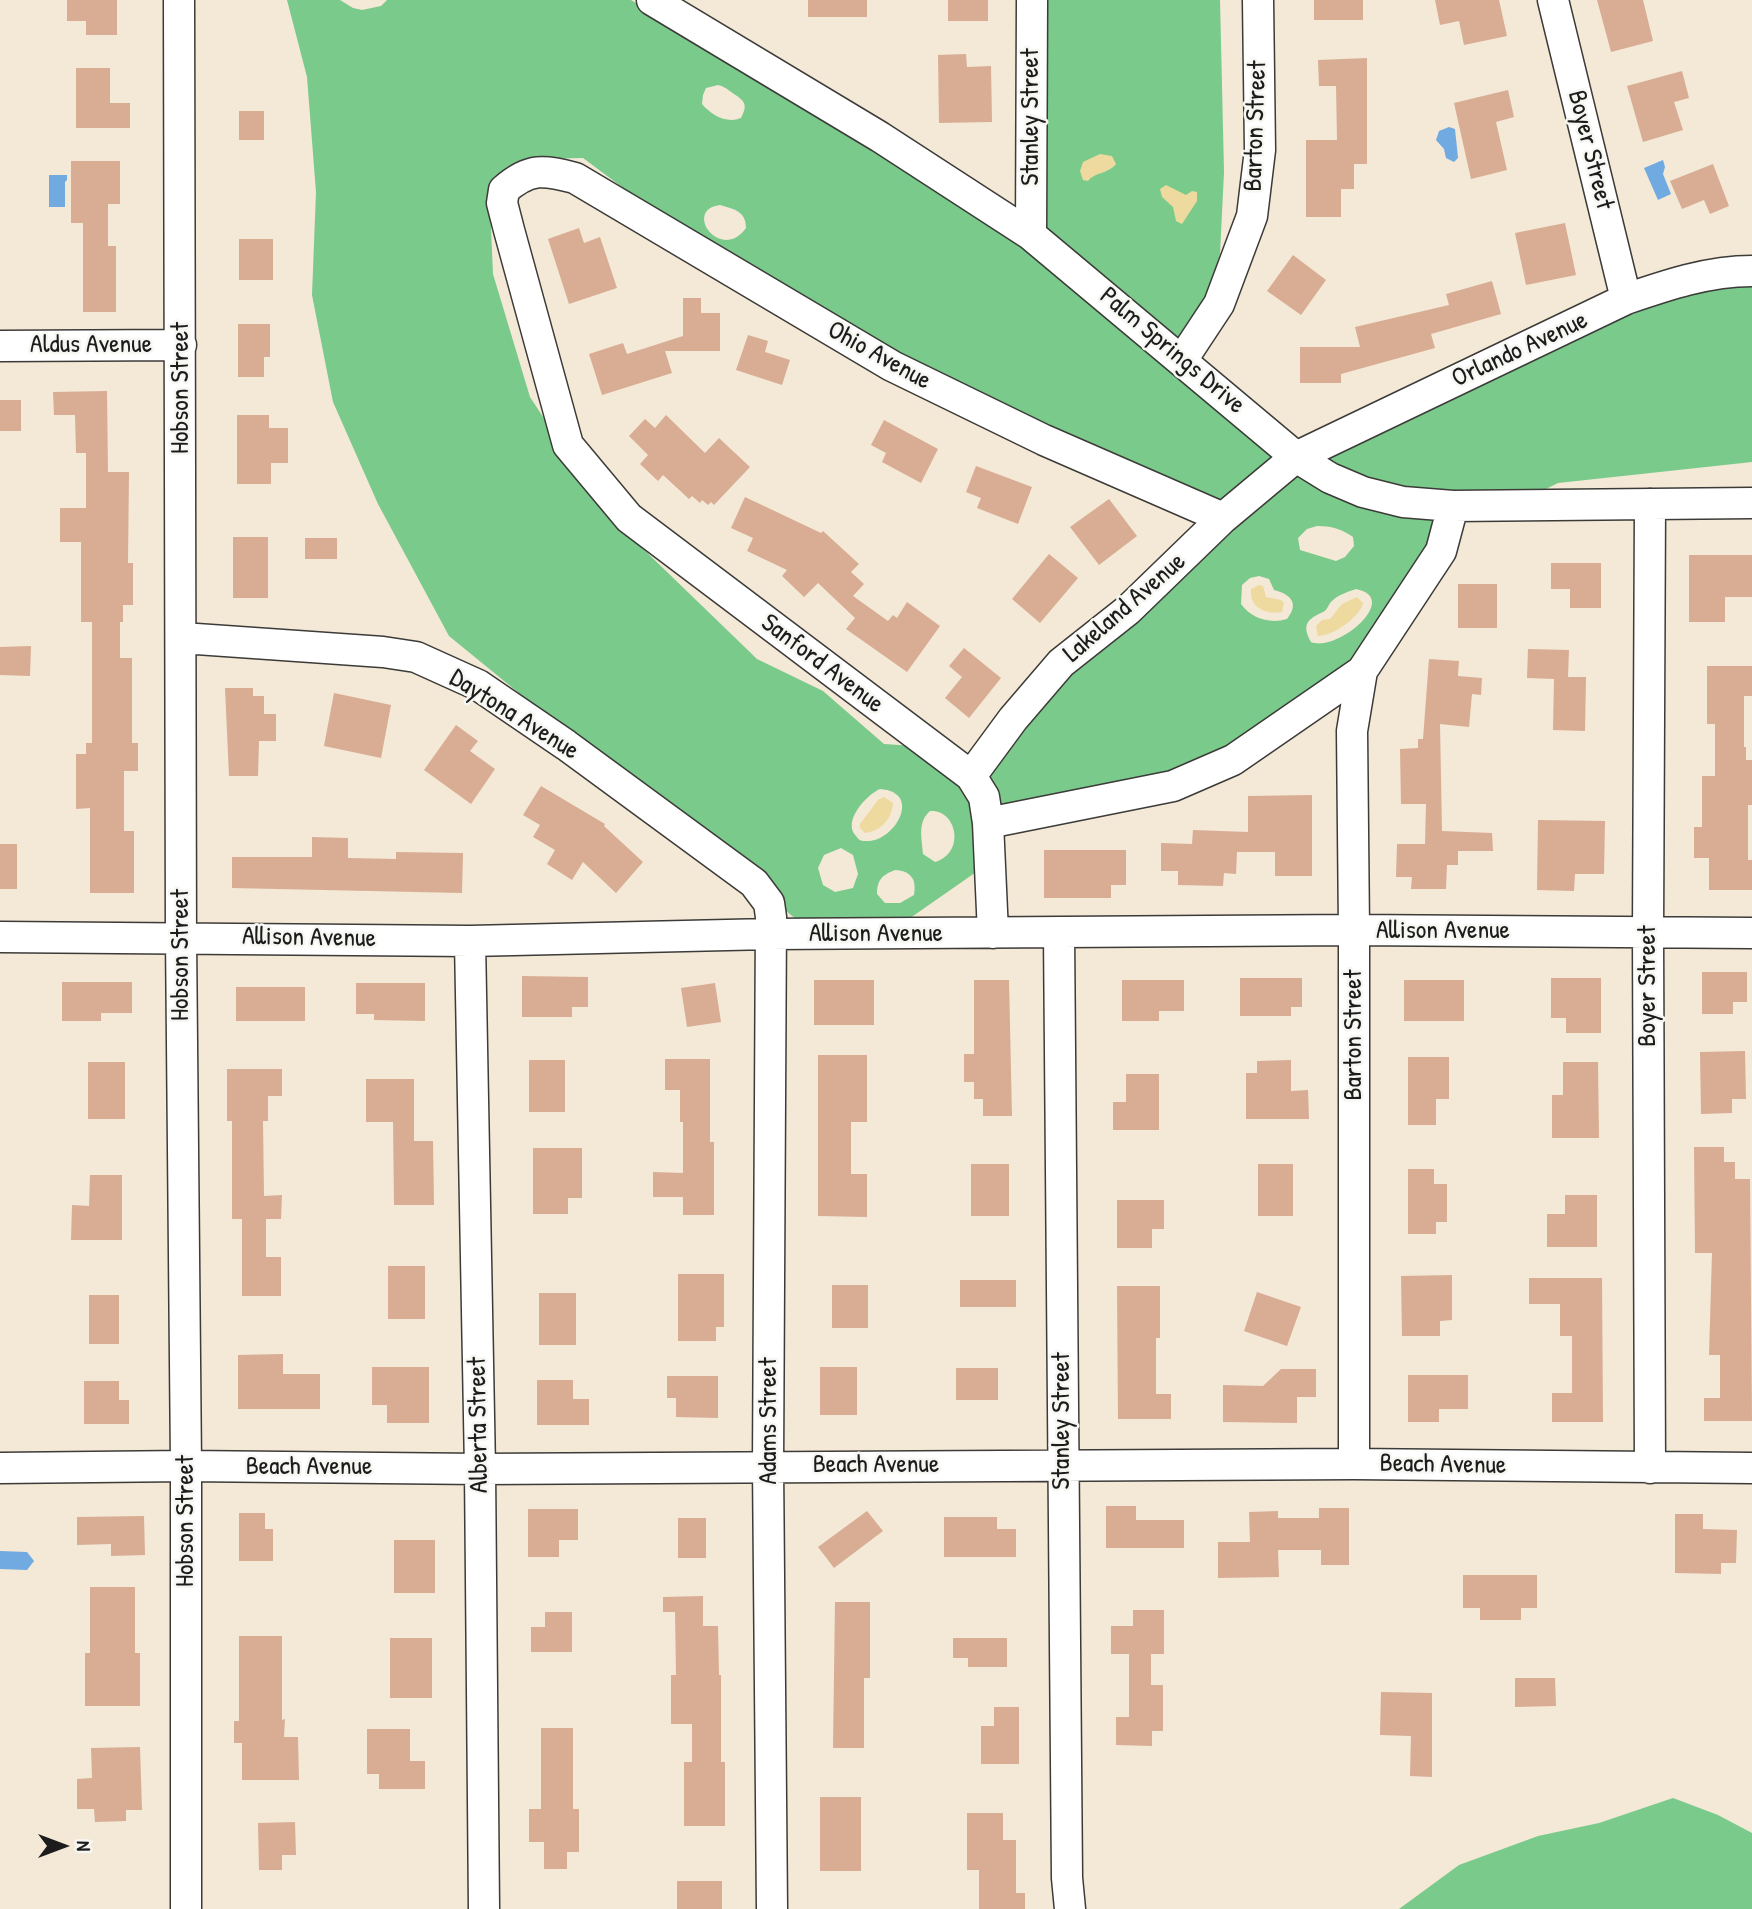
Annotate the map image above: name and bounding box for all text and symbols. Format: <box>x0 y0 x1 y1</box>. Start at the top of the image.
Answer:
street label: Stanley Street <box>1015 48 1047 186</box>
street label: Barton Street <box>1238 60 1274 192</box>
street label: Boyer Street <box>1560 87 1620 213</box>
street label: Palm Springs Drive <box>1093 281 1251 421</box>
street label: Orlando Avenue <box>1447 305 1593 395</box>
street label: Ohio Avenue <box>822 315 936 397</box>
street label: Hobson Street <box>165 322 197 454</box>
street label: Aldus Avenue <box>30 329 152 361</box>
street label: Lakeland Avenue <box>1057 546 1193 670</box>
street label: Sanford Avenue <box>754 608 890 720</box>
street label: Daytona Avenue <box>443 663 585 767</box>
street label: Hobson Street <box>165 889 197 1021</box>
street label: Allison Avenue <box>1376 915 1510 947</box>
street label: Allison Avenue <box>809 918 943 950</box>
street label: Allison Avenue <box>242 921 376 955</box>
street label: Boyer Street <box>1632 925 1664 1047</box>
street label: Barton Street <box>1338 969 1370 1101</box>
street label: Stanley Street <box>1046 1352 1078 1490</box>
street label: Alberta Street <box>462 1357 496 1493</box>
street label: Adams Street <box>753 1357 785 1485</box>
street label: Beach Avenue <box>1379 1448 1507 1482</box>
street label: Beach Avenue <box>813 1449 939 1481</box>
street label: Beach Avenue <box>246 1451 372 1483</box>
street label: Hobson Street <box>170 1455 202 1587</box>
north arrow <box>28 1811 98 1881</box>
text: N <box>71 1841 97 1851</box>

